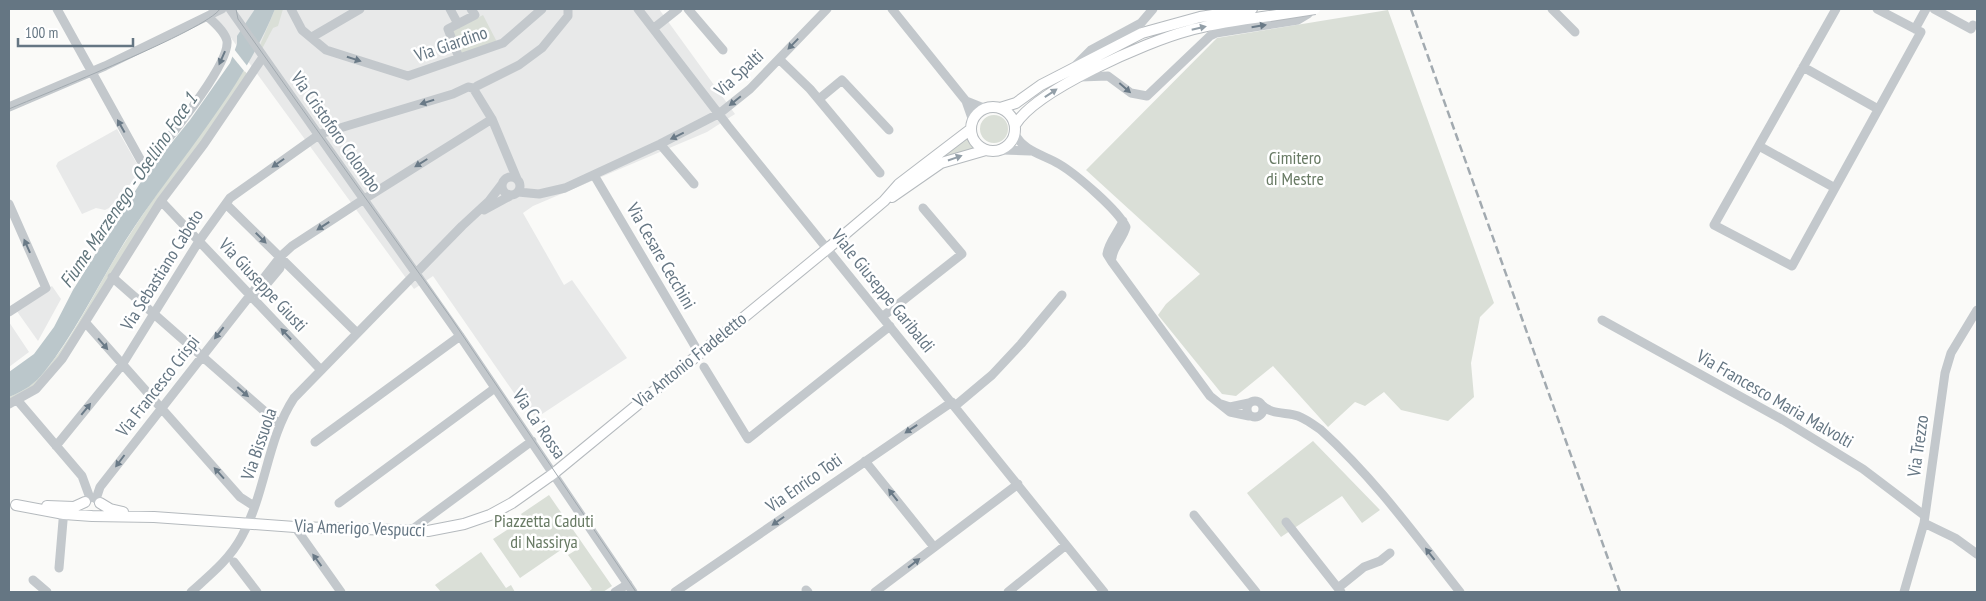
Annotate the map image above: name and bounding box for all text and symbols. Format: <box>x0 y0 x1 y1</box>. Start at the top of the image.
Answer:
scale bar <box>18 15 132 47</box>
street label: Via Giardino <box>410 20 490 67</box>
one-way arrow <box>1251 22 1267 30</box>
text: 100 m <box>25 23 58 42</box>
one-way arrow <box>1191 24 1206 32</box>
one-way arrow <box>787 38 799 50</box>
street label: Via Spalti <box>708 44 768 102</box>
one-way arrow <box>218 51 226 65</box>
one-way arrow <box>347 56 362 63</box>
street label: Via Cristoforo Colombo <box>286 66 387 197</box>
one-way arrow <box>1118 82 1131 93</box>
water label: Fiume Marzenego - Osellino Foce 1 <box>54 88 202 292</box>
one-way arrow <box>1044 88 1057 98</box>
one-way arrow <box>729 95 741 106</box>
one-way arrow <box>420 99 435 107</box>
one-way arrow <box>116 119 125 132</box>
one-way arrow <box>670 132 684 140</box>
park label: Cimitero di Mestre <box>1266 146 1324 190</box>
one-way arrow <box>948 154 963 161</box>
one-way arrow <box>271 158 285 168</box>
one-way arrow <box>414 159 427 168</box>
street label: Via Cesare Cecchini <box>621 198 701 313</box>
street label: Via Sebastiano Caboto <box>115 205 208 335</box>
one-way arrow <box>316 221 330 231</box>
street label: Viale Giuseppe Garibaldi <box>826 224 940 357</box>
one-way arrow <box>254 231 266 243</box>
street label: Via Giuseppe Giusti <box>213 232 313 336</box>
one-way arrow <box>23 239 31 253</box>
street label: Via Antonio Fradeletto <box>628 307 751 413</box>
one-way arrow <box>214 326 225 339</box>
one-way arrow <box>280 328 292 340</box>
street label: Via Francesco Crispi <box>110 330 204 442</box>
one-way arrow <box>97 337 109 349</box>
street label: Via Francesco Maria Malvolti <box>1692 344 1858 453</box>
street label: Via Ca' Rossa <box>507 384 571 463</box>
one-way arrow <box>236 387 249 398</box>
one-way arrow <box>81 402 92 415</box>
street label: Via Bissuola <box>235 405 282 484</box>
street label: Via Trezzo <box>1902 413 1933 479</box>
one-way arrow <box>905 424 918 434</box>
street label: Via Enrico Toti <box>760 448 846 518</box>
one-way arrow <box>115 454 125 468</box>
one-way arrow <box>213 468 225 480</box>
one-way arrow <box>887 489 898 502</box>
park label: Piazzetta Caduti di Nassirya <box>494 509 594 553</box>
street label: Via Amerigo Vespucci <box>293 514 426 541</box>
one-way arrow <box>771 517 785 526</box>
one-way arrow <box>1425 547 1435 561</box>
one-way arrow <box>312 554 323 567</box>
one-way arrow <box>907 557 920 568</box>

